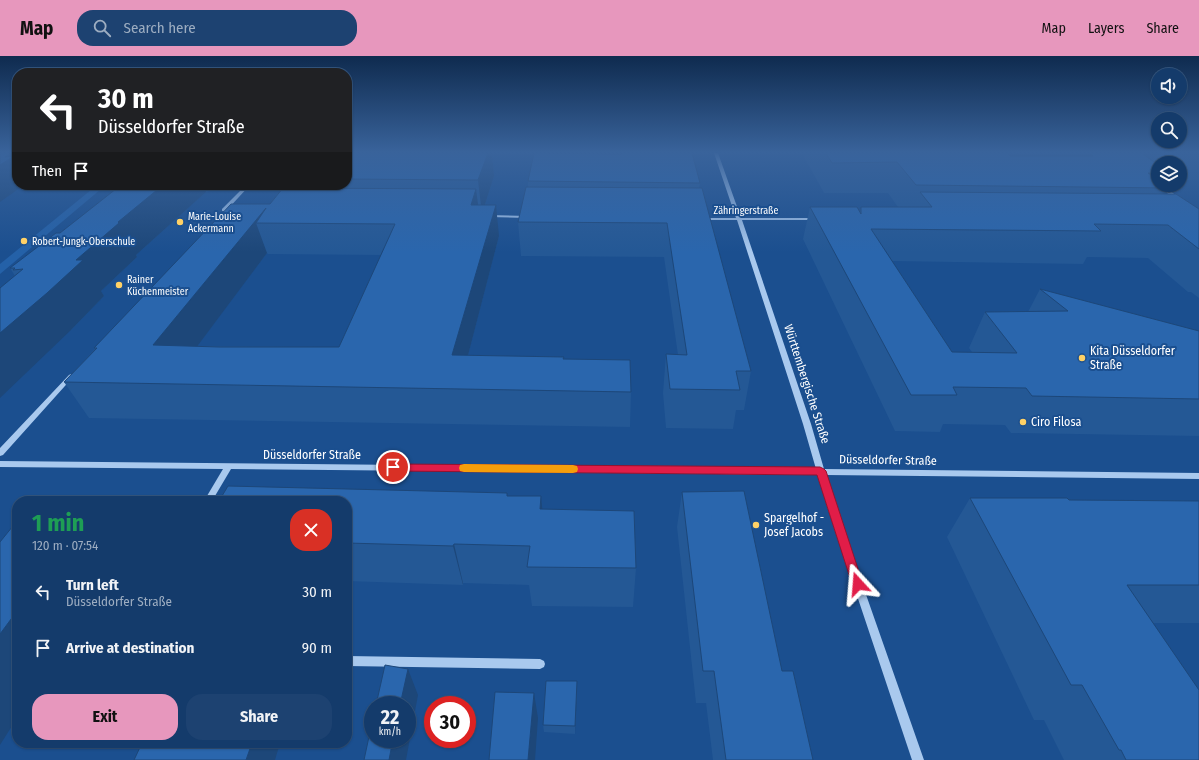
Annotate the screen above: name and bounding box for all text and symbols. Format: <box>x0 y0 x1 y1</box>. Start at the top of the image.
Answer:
search box <box>77 10 357 46</box>
text: Map <box>20 17 53 40</box>
icon: search <box>91 17 113 39</box>
text: Search here <box>123 19 196 37</box>
text: Map <box>1042 20 1066 37</box>
text: Layers <box>1088 20 1124 37</box>
text: Share <box>1146 20 1179 37</box>
map controls <box>1151 68 1187 192</box>
button: sound <box>1151 68 1187 104</box>
text: 30 m <box>98 82 154 115</box>
icon: left <box>32 84 84 136</box>
button: search <box>1151 112 1187 148</box>
text: Düsseldorfer Straße <box>98 116 245 138</box>
button: layers <box>1151 156 1187 192</box>
icon: arrive <box>70 160 92 182</box>
text: Then <box>32 162 62 180</box>
street label: Zähringerstraße <box>714 205 778 217</box>
place label: Marie-Louise Ackermann <box>188 211 241 235</box>
marker: Marie-Louise Ackermann <box>175 217 185 227</box>
marker: Robert-Jungk-Oberschule <box>19 236 29 246</box>
place label: Robert-Jungk-Oberschule <box>32 236 135 248</box>
place label: Rainer Küchenmeister <box>127 274 189 298</box>
marker: Rainer Küchenmeister <box>114 280 124 290</box>
street label: Württembergische Straße <box>781 323 833 445</box>
place label: Kita Düsseldorfer Straße <box>1090 344 1176 372</box>
marker: Kita Düsseldorfer Straße <box>1077 353 1087 363</box>
place label: Ciro Filosa <box>1031 415 1081 429</box>
marker: Ciro Filosa <box>1018 417 1028 427</box>
street label: Düsseldorfer Straße <box>263 448 361 462</box>
pin <box>376 450 410 484</box>
street label: Düsseldorfer Straße <box>839 452 937 468</box>
icon: arrive <box>382 456 404 478</box>
text: 1 min <box>32 509 84 537</box>
button: close <box>290 509 332 551</box>
place label: Spargelhof - Josef Jacobs <box>764 511 824 539</box>
marker: Spargelhof - Josef Jacobs <box>751 520 761 530</box>
text: 120 m · 07:54 <box>32 538 98 553</box>
position arrow <box>837 563 879 605</box>
text: Turn left <box>66 576 119 594</box>
icon: left <box>32 581 54 603</box>
text: 30 m <box>302 583 332 601</box>
text: Düsseldorfer Straße <box>66 594 172 609</box>
icon: arrive <box>32 637 54 659</box>
text: Arrive at destination <box>66 639 194 657</box>
text: 90 m <box>302 639 332 657</box>
button: Exit <box>32 694 178 740</box>
button: Share <box>186 694 332 740</box>
speed limit sign: 30 <box>424 696 476 748</box>
text: 22 <box>381 705 399 729</box>
text: km/h <box>379 726 401 738</box>

